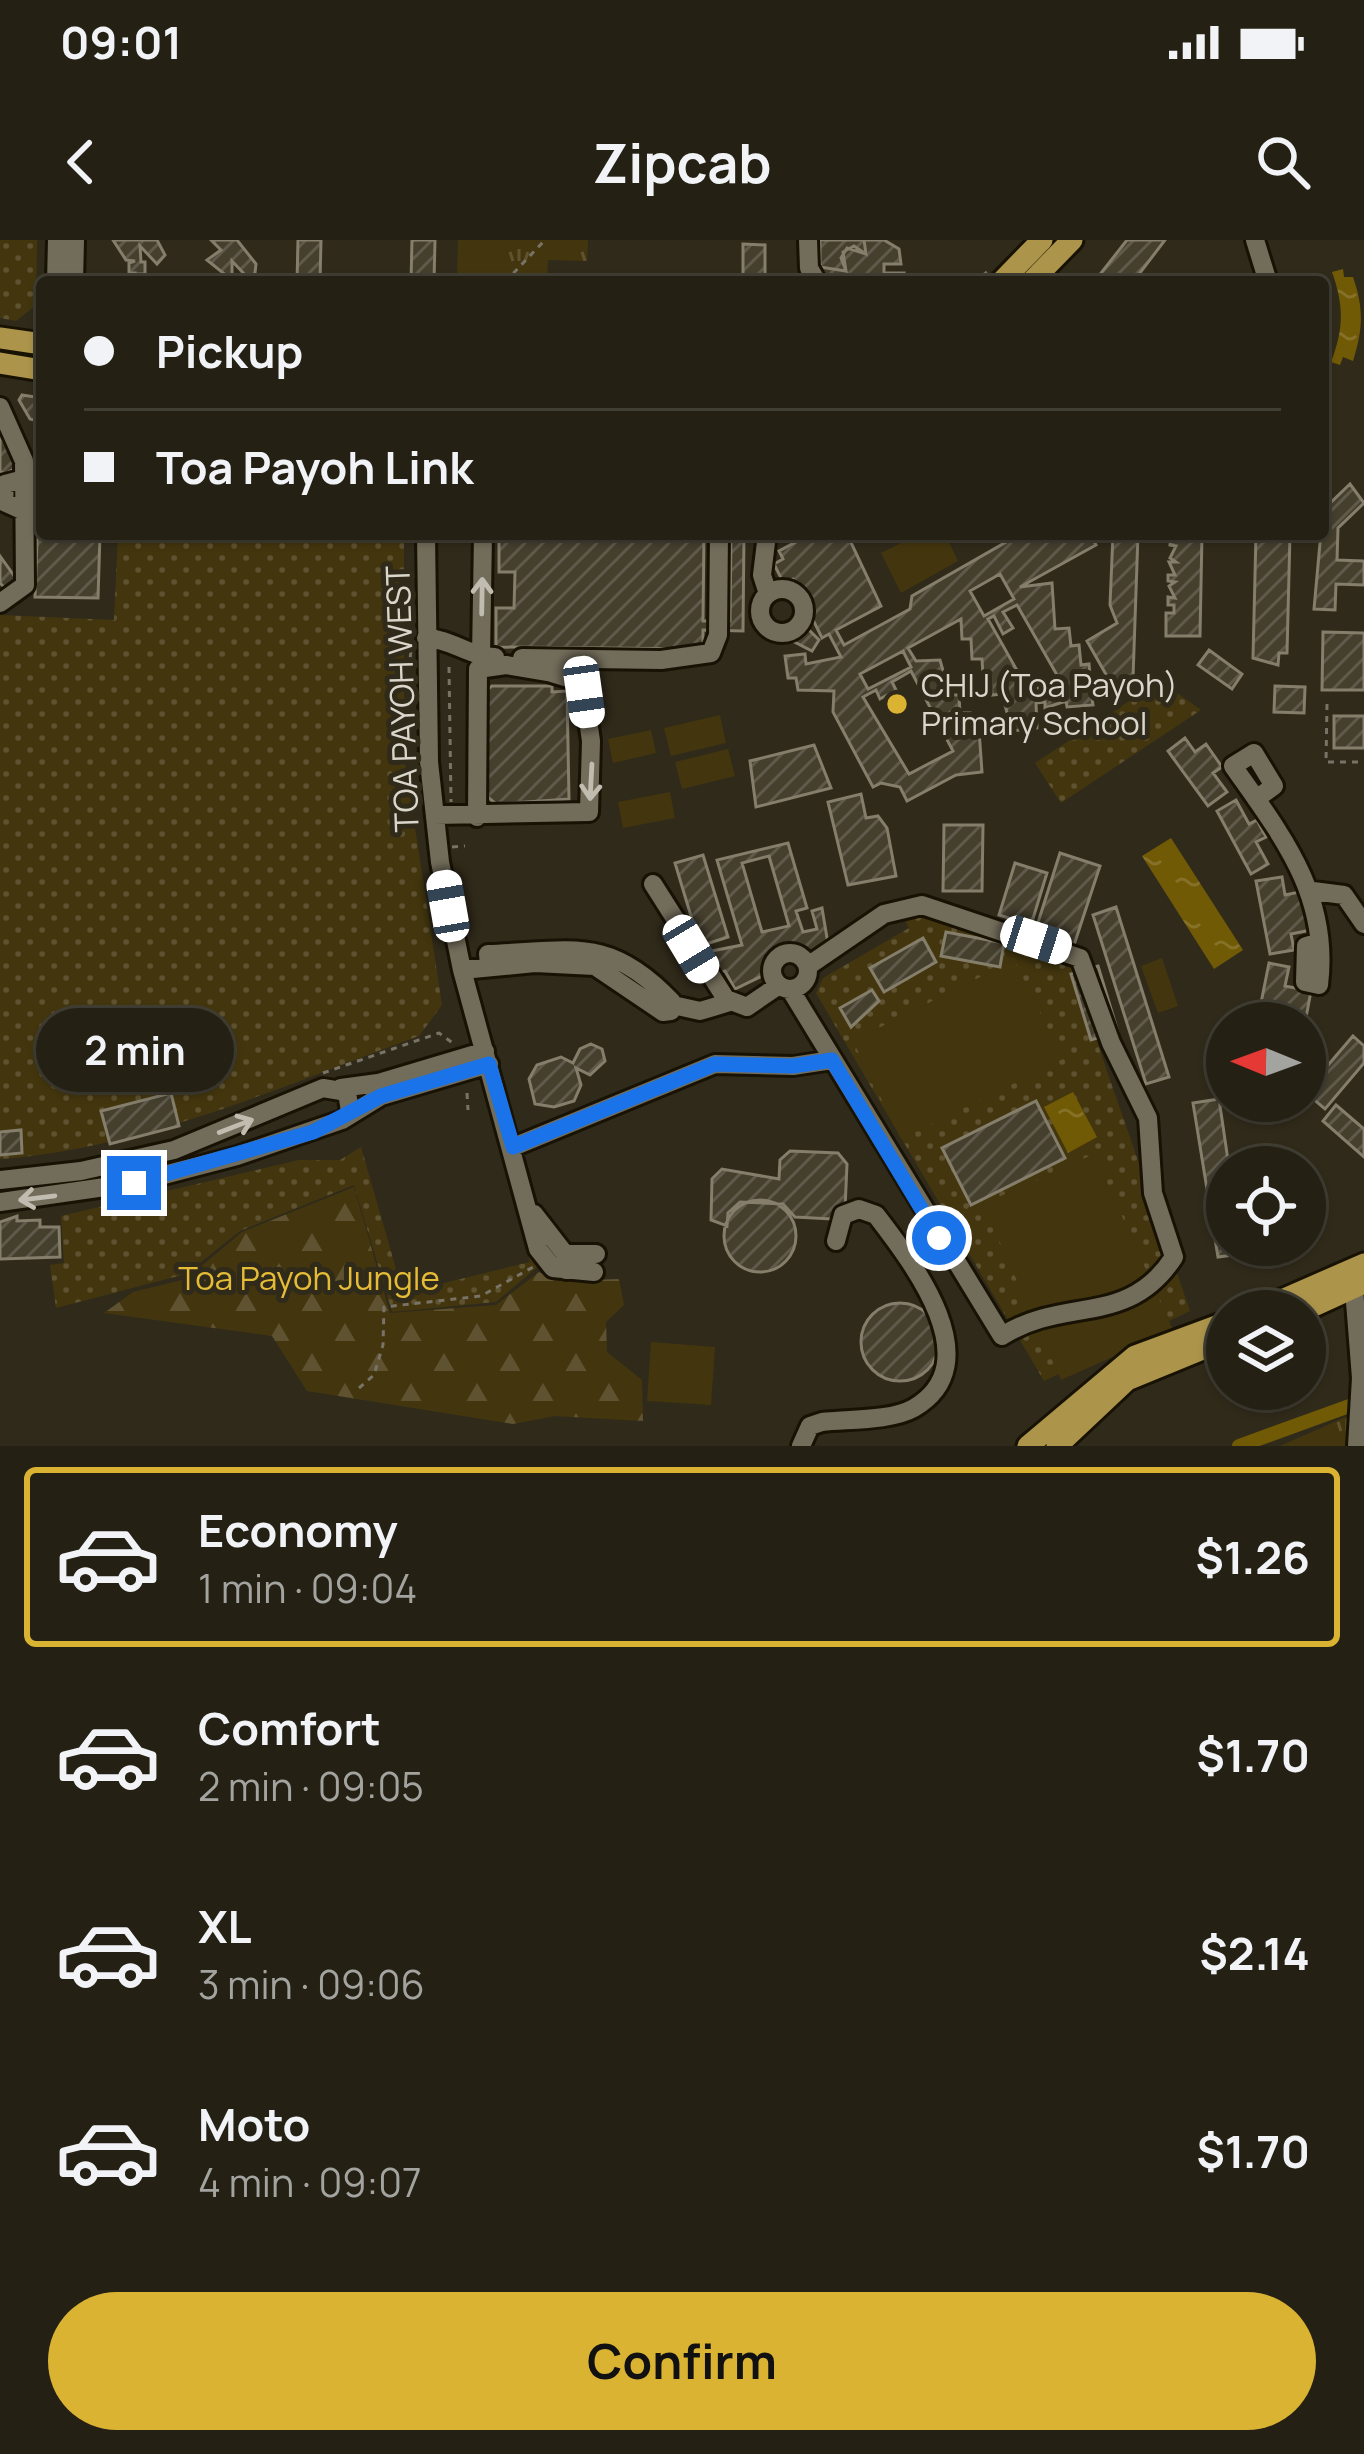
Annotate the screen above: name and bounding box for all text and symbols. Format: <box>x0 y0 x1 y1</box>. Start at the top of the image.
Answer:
text: 09:01 <box>60 11 182 73</box>
text: Zipcab <box>592 125 772 199</box>
icon: back <box>48 129 114 195</box>
icon: search <box>1250 129 1316 195</box>
text: Pickup <box>156 320 303 382</box>
text: Toa Payoh Link <box>156 436 473 498</box>
street label: TOA PAYOH WEST <box>374 565 429 833</box>
one-way arrow <box>471 577 494 616</box>
car <box>561 654 607 730</box>
place label: CHIJ (Toa Payoh) Primary School <box>921 662 1178 745</box>
marker: CHIJ (Toa Payoh) Primary School <box>884 691 910 717</box>
one-way arrow <box>579 762 602 801</box>
car <box>424 867 472 945</box>
car <box>657 909 725 989</box>
car <box>996 912 1076 968</box>
north arrow <box>1206 1002 1326 1122</box>
map controls <box>1206 1002 1326 1410</box>
callout: 2 min <box>35 1009 233 1093</box>
text: 2 min <box>84 1023 186 1077</box>
one-way arrow <box>216 1114 253 1136</box>
button: locate <box>1206 1146 1326 1266</box>
route end <box>107 1156 161 1210</box>
one-way arrow <box>18 1188 57 1210</box>
route start <box>912 1211 966 1265</box>
park label: Toa Payoh Jungle <box>178 1255 440 1300</box>
button: layers <box>1206 1290 1326 1410</box>
text: Economy <box>198 1499 398 1561</box>
icon: car <box>54 1503 162 1611</box>
text: $1.26 <box>1195 1526 1310 1588</box>
text: 1 min · 09:04 <box>198 1561 417 1615</box>
text: Comfort <box>198 1697 381 1759</box>
icon: car <box>54 1701 162 1809</box>
text: $1.70 <box>1197 1724 1310 1786</box>
text: 2 min · 09:05 <box>198 1759 424 1813</box>
text: XL <box>198 1895 252 1957</box>
icon: car <box>54 1899 162 2007</box>
text: $2.14 <box>1200 1922 1310 1984</box>
text: 3 min · 09:06 <box>198 1957 425 2011</box>
text: Moto <box>198 2093 310 2155</box>
icon: car <box>54 2097 162 2205</box>
text: $1.70 <box>1197 2120 1310 2182</box>
text: 4 min · 09:07 <box>198 2155 422 2209</box>
button: Confirm <box>48 2292 1316 2430</box>

